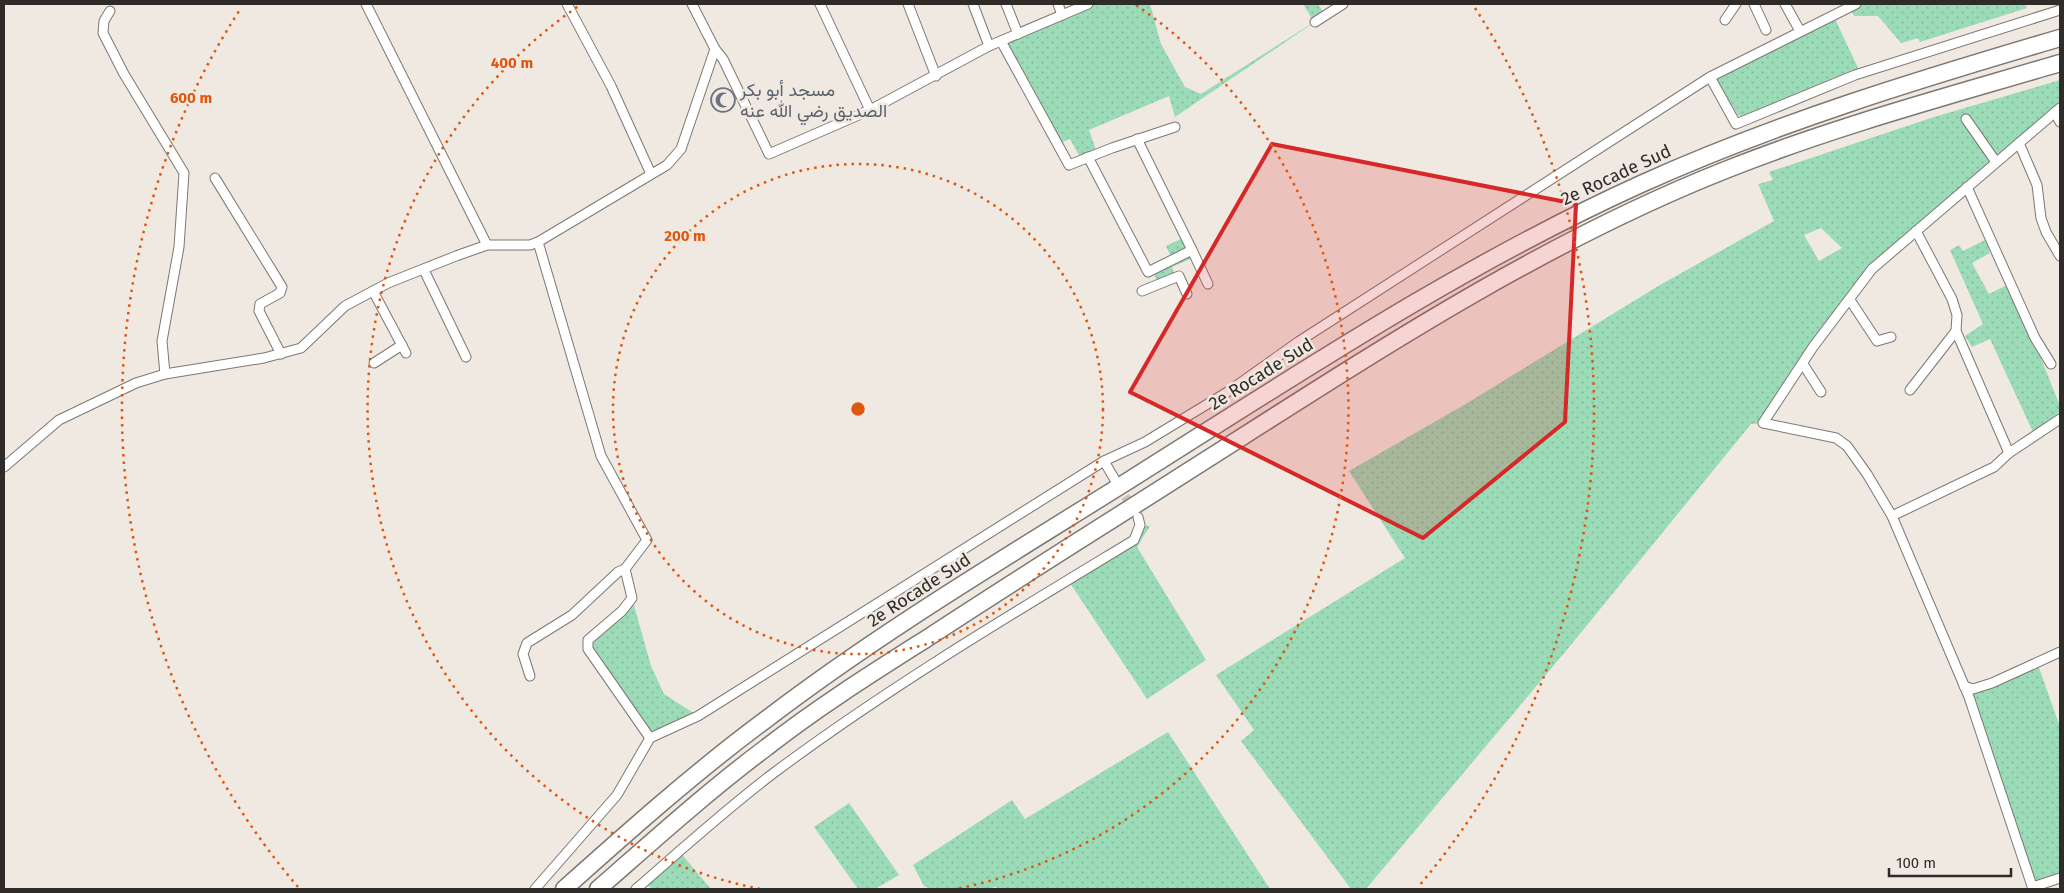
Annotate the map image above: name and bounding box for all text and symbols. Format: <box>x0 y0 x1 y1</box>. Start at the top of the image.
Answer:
text: 400 m <box>491 54 533 72</box>
place label: مسجد أبو بكر الصديق رضي الله عنه <box>739 79 887 126</box>
mosque icon: مسجد أبو بكر الصديق رضي الله عنه <box>710 87 736 113</box>
text: 600 m <box>170 89 212 107</box>
street label: 2e Rocade Sud <box>1557 140 1675 210</box>
text: 200 m <box>664 227 706 245</box>
street label: 2e Rocade Sud <box>1205 333 1317 415</box>
centre of rings <box>849 400 867 418</box>
street label: 2e Rocade Sud <box>863 548 975 632</box>
scale bar <box>1889 846 2012 878</box>
text: 100 m <box>1896 854 1936 872</box>

